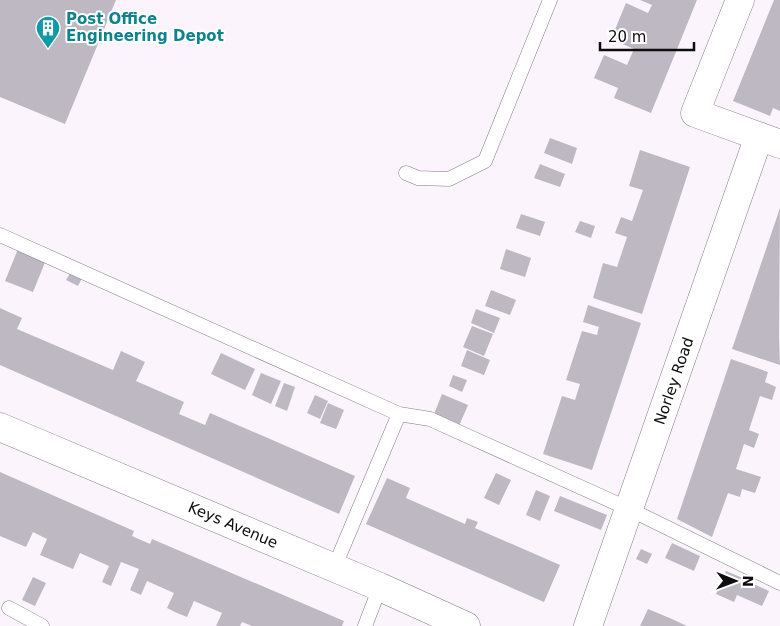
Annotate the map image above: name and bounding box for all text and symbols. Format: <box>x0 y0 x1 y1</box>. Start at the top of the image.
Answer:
place label: Post Office Engineering Depot <box>66 10 224 45</box>
building icon: Post Office Engineering Depot <box>35 15 61 49</box>
scale bar <box>600 20 694 52</box>
text: 20 m <box>608 28 646 46</box>
street label: Norley Road <box>651 335 697 427</box>
street label: Keys Avenue <box>186 498 280 552</box>
north arrow <box>710 556 760 606</box>
text: N <box>740 575 756 587</box>

